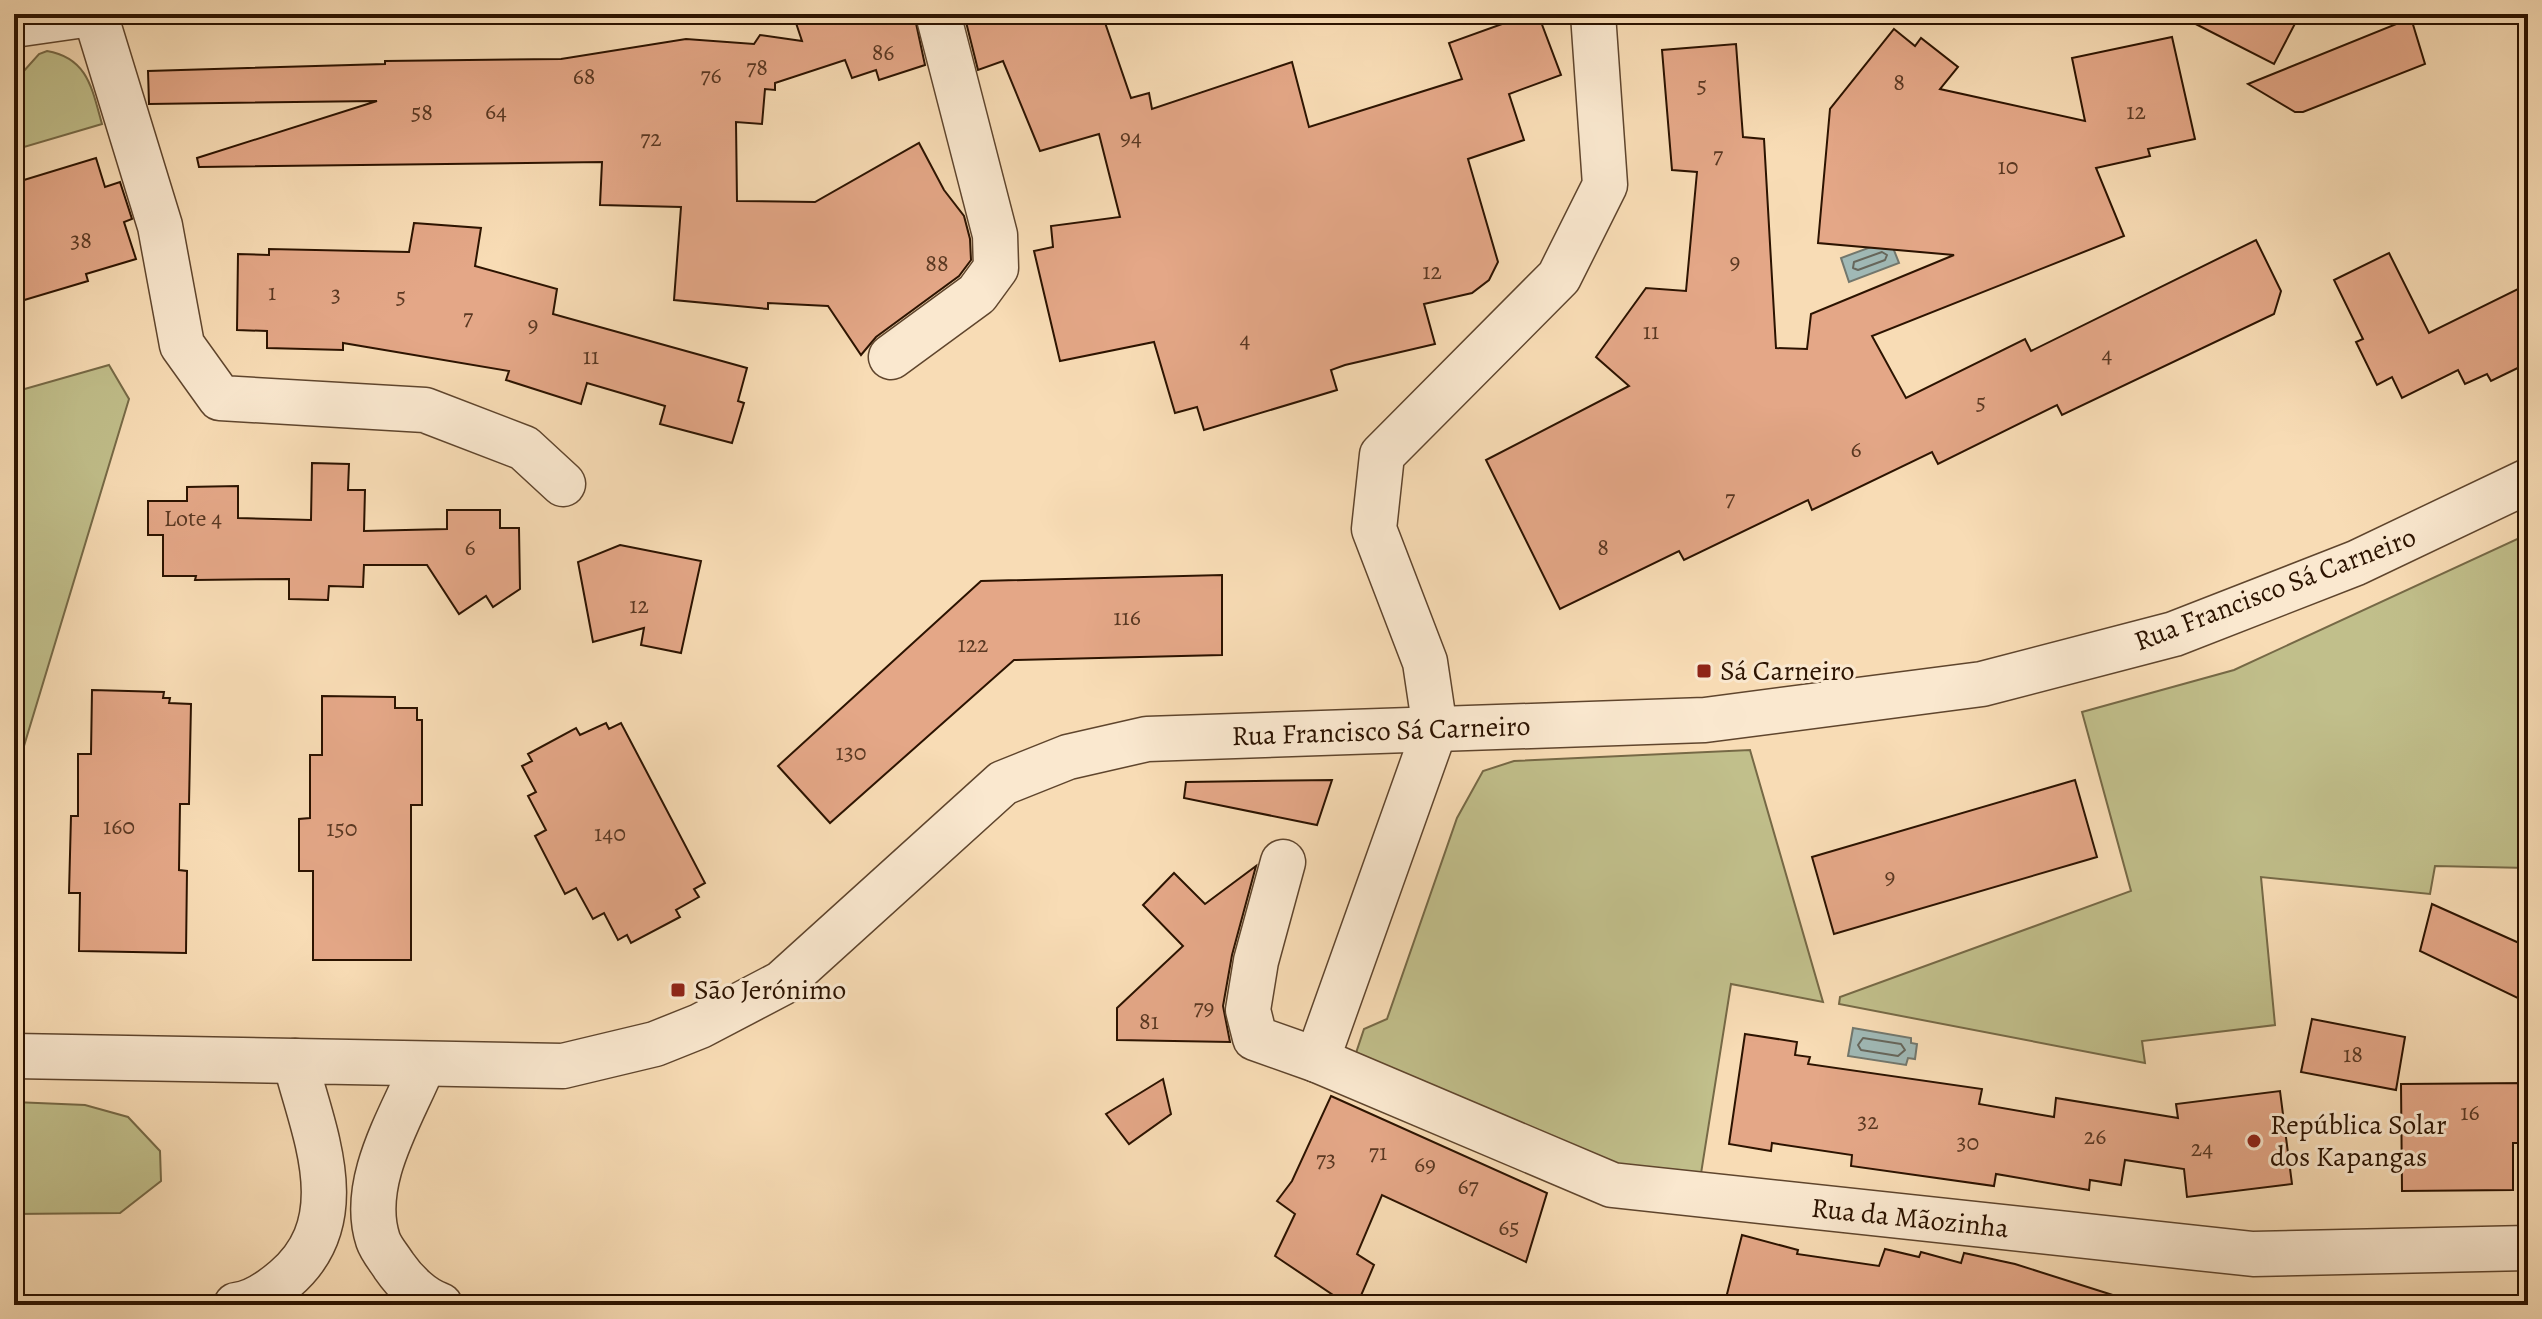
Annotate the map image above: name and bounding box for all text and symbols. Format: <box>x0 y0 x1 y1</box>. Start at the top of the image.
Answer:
house number: 86 <box>872 36 894 68</box>
house number: 78 <box>746 51 768 83</box>
house number: 76 <box>700 59 722 91</box>
house number: 68 <box>573 60 595 92</box>
house number: 8 <box>1893 66 1905 98</box>
house number: 5 <box>1697 69 1707 101</box>
house number: 64 <box>485 95 507 127</box>
house number: 12 <box>2126 95 2146 127</box>
house number: 58 <box>411 96 433 128</box>
house number: 94 <box>1120 121 1142 153</box>
house number: 72 <box>640 122 662 154</box>
house number: 7 <box>1713 139 1724 171</box>
house number: 10 <box>1998 150 2019 182</box>
house number: 38 <box>70 224 92 256</box>
house number: 9 <box>1730 245 1740 277</box>
house number: 88 <box>925 247 949 279</box>
house number: 12 <box>1422 255 1442 287</box>
house number: 1 <box>268 276 276 308</box>
house number: 3 <box>331 278 341 310</box>
house number: 5 <box>396 280 406 312</box>
house number: 7 <box>463 301 474 333</box>
house number: 9 <box>528 308 538 340</box>
house number: 11 <box>1643 315 1659 347</box>
house number: 4 <box>1240 323 1251 355</box>
house number: 4 <box>2102 338 2113 370</box>
house number: 11 <box>583 340 599 372</box>
house number: 5 <box>1976 386 1986 418</box>
house number: 6 <box>1850 433 1862 465</box>
house number: 7 <box>1725 482 1736 514</box>
house number: Lote 4 <box>164 502 222 534</box>
street label: Rua Francisco Sá Carneiro <box>2129 518 2421 660</box>
house number: 6 <box>464 531 476 563</box>
house number: 8 <box>1597 531 1609 563</box>
house number: 12 <box>629 589 649 621</box>
house number: 116 <box>1113 601 1141 633</box>
house number: 122 <box>957 628 989 660</box>
place label: Sá Carneiro <box>1720 652 1854 690</box>
marker: Sá Carneiro <box>1695 662 1713 680</box>
street label: Rua Francisco Sá Carneiro <box>1231 707 1531 755</box>
house number: 130 <box>836 736 866 768</box>
house number: 160 <box>103 810 135 842</box>
house number: 150 <box>326 812 358 844</box>
house number: 140 <box>594 817 626 849</box>
house number: 9 <box>1885 860 1895 892</box>
place label: São Jerónimo <box>694 971 846 1009</box>
marker: São Jerónimo <box>669 981 687 999</box>
house number: 79 <box>1194 991 1215 1023</box>
house number: 81 <box>1139 1005 1159 1037</box>
house number: 18 <box>2343 1038 2363 1070</box>
house number: 16 <box>2460 1096 2480 1128</box>
house number: 32 <box>1857 1105 1879 1137</box>
place label: República Solar dos Kapangas <box>2270 1106 2447 1176</box>
house number: 26 <box>2084 1120 2106 1152</box>
house number: 30 <box>1957 1126 1979 1158</box>
house number: 24 <box>2191 1132 2213 1164</box>
marker: República Solar dos Kapangas <box>2245 1132 2263 1150</box>
house number: 71 <box>1369 1136 1387 1168</box>
house number: 73 <box>1316 1143 1336 1175</box>
house number: 69 <box>1414 1148 1436 1180</box>
house number: 67 <box>1457 1170 1480 1202</box>
street label: Rua da Mãozinha <box>1809 1189 2011 1247</box>
house number: 65 <box>1498 1211 1520 1243</box>

